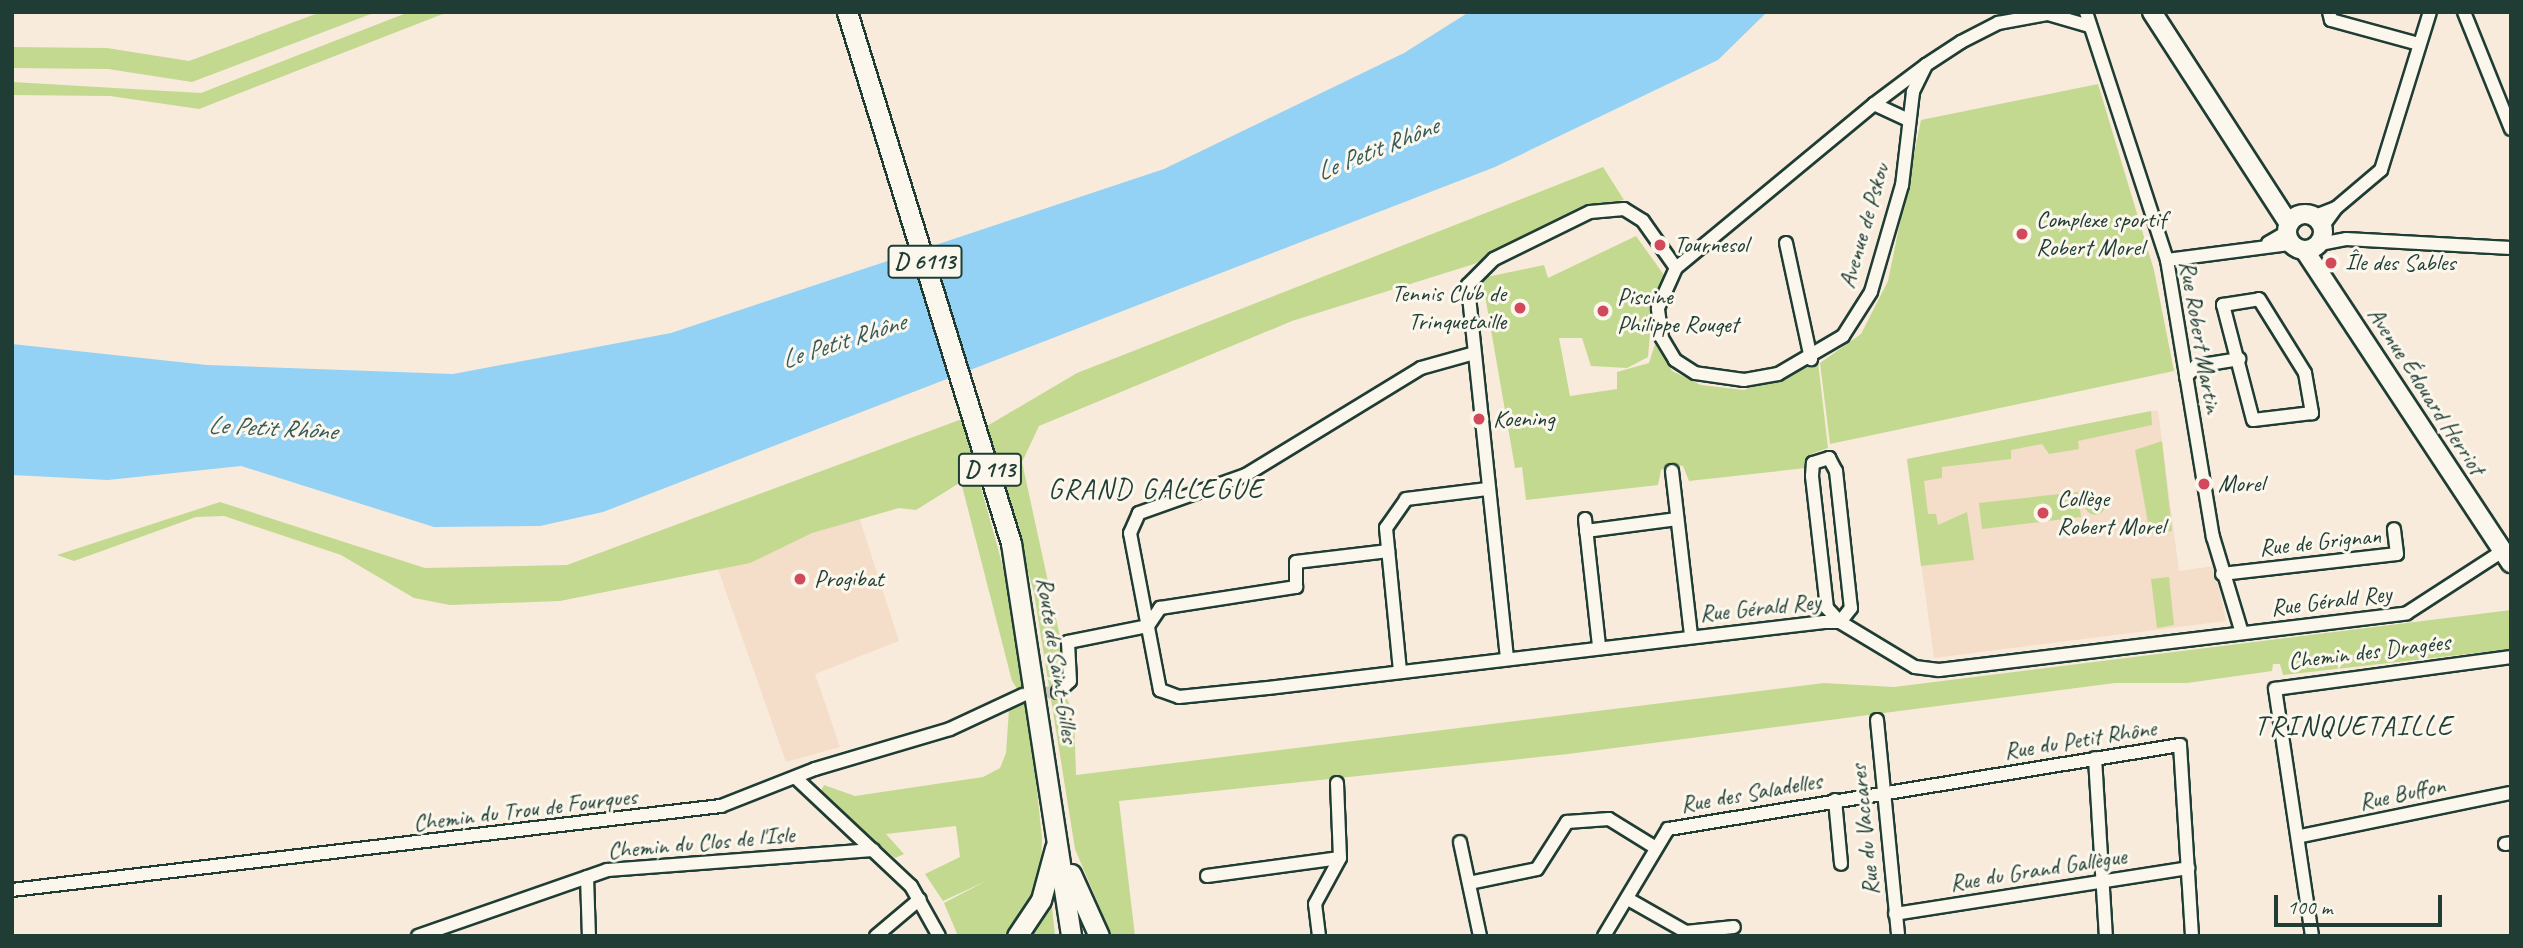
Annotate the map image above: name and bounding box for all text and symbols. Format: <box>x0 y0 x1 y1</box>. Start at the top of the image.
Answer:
water label: Le Petit Rhône <box>1311 110 1443 188</box>
street label: Avenue de Pskov <box>1833 161 1895 291</box>
place label: Complexe sportif Robert Morel <box>2036 206 2166 262</box>
marker: Complexe sportif Robert Morel <box>2014 226 2030 242</box>
place label: Tournesol <box>1674 231 1748 259</box>
marker: Tournesol <box>1652 237 1668 253</box>
road number: D 6113 <box>886 243 964 282</box>
place label: Île des Sables <box>2345 249 2456 277</box>
marker: Île des Sables <box>2323 255 2339 271</box>
street label: Rue Robert Martin <box>2172 258 2228 416</box>
place label: Tennis Club de Trinquetaille <box>1391 280 1506 336</box>
place label: Piscine Philippe Rouget <box>1617 283 1739 339</box>
marker: Tennis Club de Trinquetaille <box>1512 300 1528 316</box>
street label: Avenue Édouard Herriot <box>2361 302 2491 480</box>
marker: Piscine Philippe Rouget <box>1595 303 1611 319</box>
water label: Le Petit Rhône <box>777 306 909 376</box>
place label: Koening <box>1493 405 1555 433</box>
water label: Le Petit Rhône <box>207 409 337 447</box>
marker: Koening <box>1471 411 1487 427</box>
road number: D 113 <box>957 450 1023 490</box>
place label: Morel <box>2218 470 2264 498</box>
district label: GRAND GALLEGUE <box>1051 472 1261 506</box>
marker: Morel <box>2196 476 2212 492</box>
place label: Collège Robert Morel <box>2057 485 2165 541</box>
marker: Collège Robert Morel <box>2035 505 2051 521</box>
street label: Rue de Grignan <box>2258 521 2382 563</box>
place label: Progibat <box>814 565 883 593</box>
marker: Progibat <box>792 571 808 587</box>
street label: Route de Saint-Gilles <box>1030 575 1084 745</box>
street label: Rue Gérald Rey <box>2269 579 2393 623</box>
street label: Rue Gérald Rey <box>1698 587 1822 629</box>
street label: Chemin des Dragées <box>2287 628 2451 676</box>
district label: TRINQUETAILLE <box>2257 709 2451 743</box>
street label: Rue du Petit Rhône <box>2002 714 2158 766</box>
street label: Rue du Vaccares <box>1844 763 1886 897</box>
street label: Rue des Saladelles <box>1678 766 1824 820</box>
street label: Rue Buffon <box>2356 771 2448 817</box>
street label: Chemin du Trou de Fourques <box>412 782 638 838</box>
street label: Chemin du Clos de l'Isle <box>607 820 795 866</box>
street label: Rue du Grand Gallègue <box>1948 842 2128 898</box>
scale bar <box>2278 881 2446 925</box>
text: 100 m <box>2287 894 2332 920</box>

